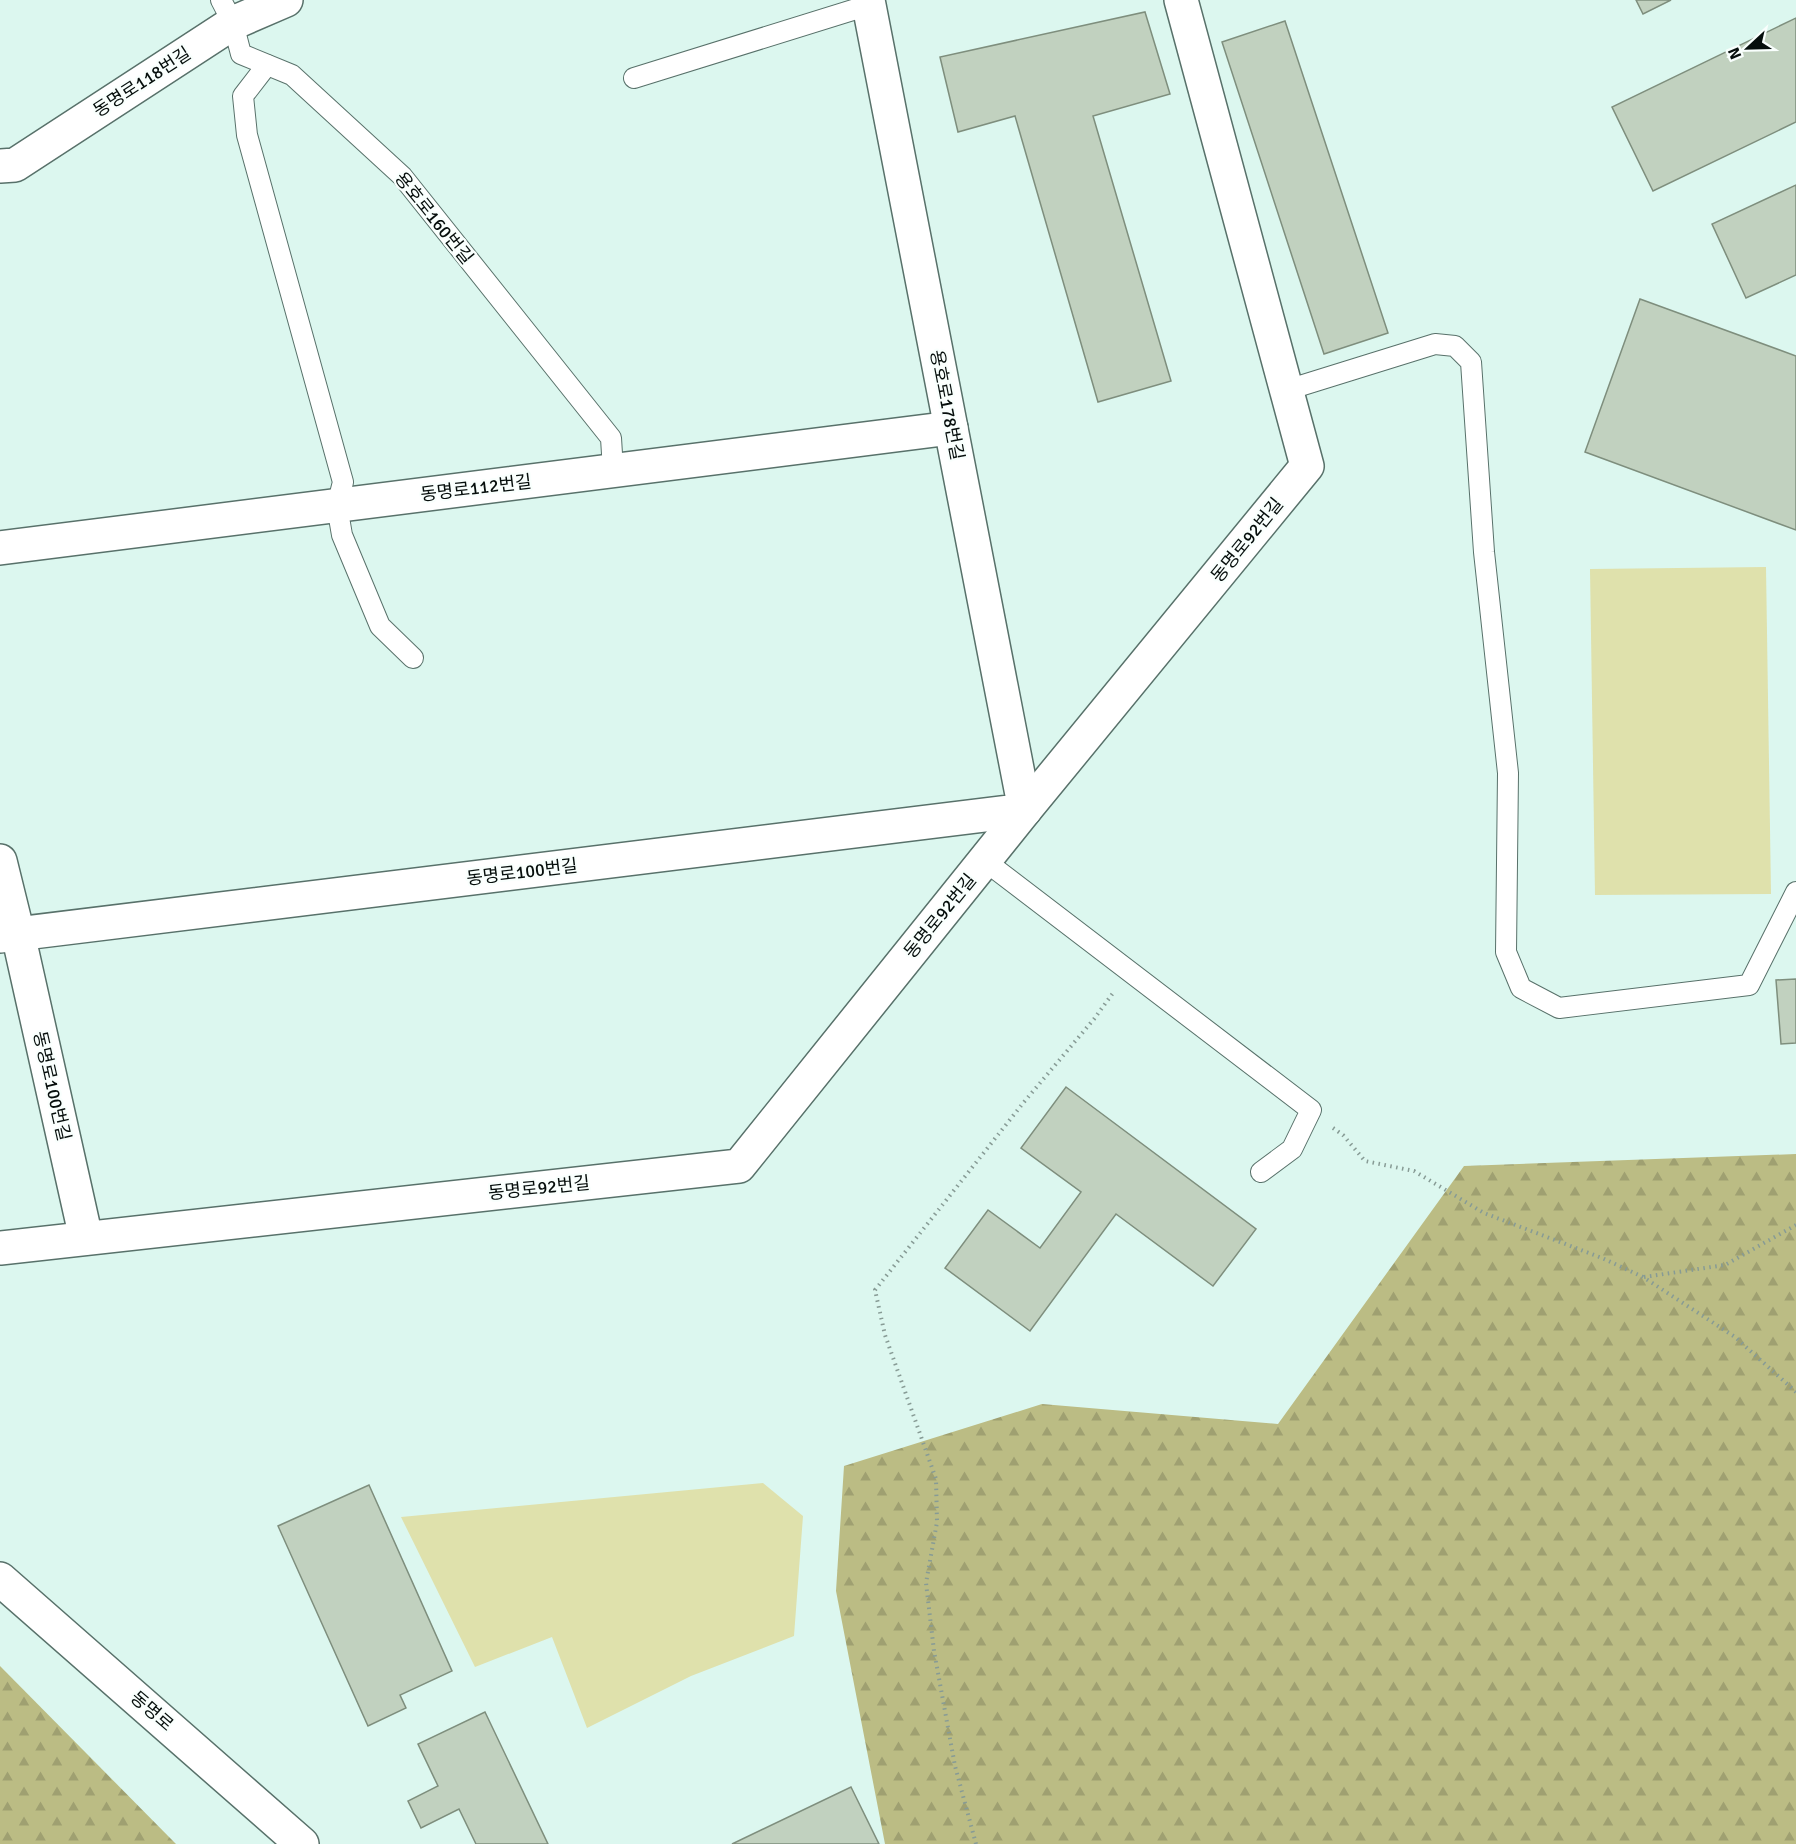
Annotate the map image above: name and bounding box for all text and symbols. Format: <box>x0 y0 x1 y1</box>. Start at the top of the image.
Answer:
north arrow <box>1718 18 1778 78</box>
street label: 동명로118번길 <box>89 42 195 122</box>
text: N <box>1724 44 1746 62</box>
street label: 용호로160번길 <box>390 168 478 268</box>
street label: 용호로178번길 <box>926 348 968 462</box>
street label: 동명로112번길 <box>419 470 533 506</box>
street label: 동명로92번길 <box>1206 493 1288 587</box>
street label: 동명로100번길 <box>465 854 579 890</box>
street label: 동명로92번길 <box>899 869 981 963</box>
street label: 동명로100번길 <box>29 1029 75 1143</box>
street label: 동명로92번길 <box>487 1172 591 1204</box>
street label: 동명로 <box>126 1686 178 1736</box>

